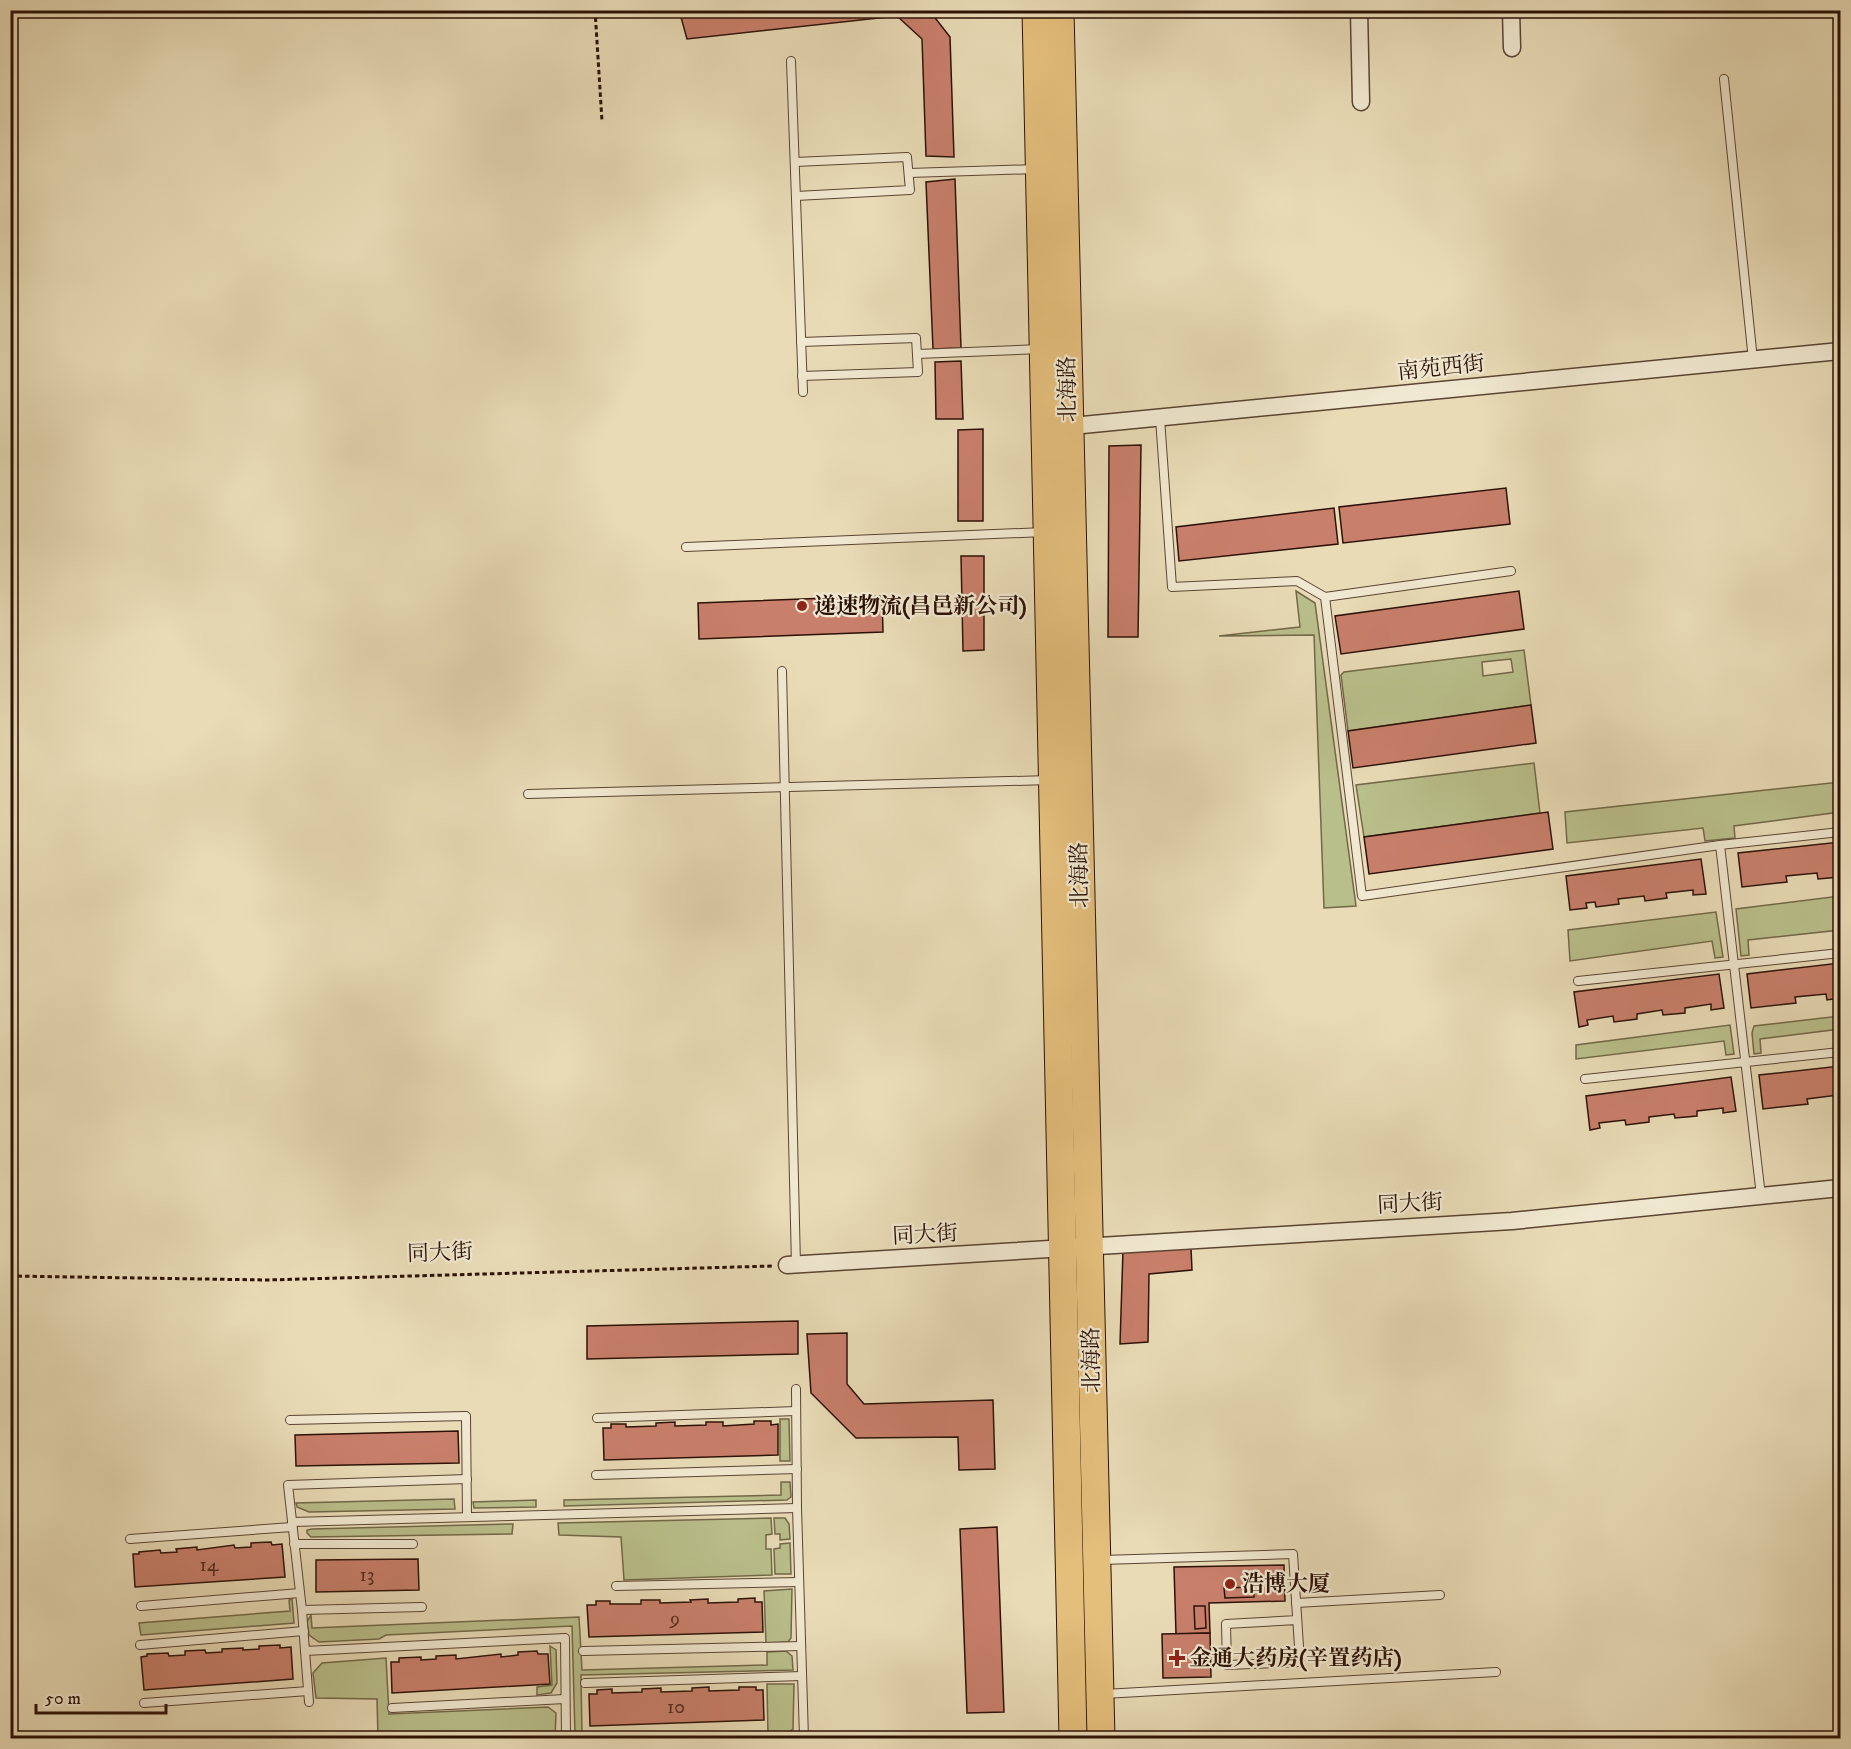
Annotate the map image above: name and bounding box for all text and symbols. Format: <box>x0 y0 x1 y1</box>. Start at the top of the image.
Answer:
street label: 南苑西街 <box>1396 350 1486 386</box>
street label: 北海路 <box>1054 356 1082 422</box>
place label: 递速物流(昌邑新公司) <box>814 593 1027 620</box>
marker: 递速物流(昌邑新公司) <box>795 599 809 613</box>
street label: 北海路 <box>1066 842 1094 908</box>
street label: 同大街 <box>1376 1189 1444 1219</box>
street label: 同大街 <box>891 1220 959 1250</box>
street label: 同大街 <box>407 1238 473 1268</box>
street label: 北海路 <box>1078 1327 1106 1393</box>
house number: 14 <box>200 1553 219 1578</box>
house number: 13 <box>360 1563 374 1588</box>
place label: 浩博大厦 <box>1242 1571 1330 1598</box>
marker: 浩博大厦 <box>1223 1577 1237 1591</box>
house number: 9 <box>669 1607 680 1632</box>
place label: 金通大药房(辛置药店) <box>1189 1645 1402 1672</box>
marker: 金通大药房(辛置药店) <box>1170 1651 1184 1665</box>
scale bar <box>36 1677 166 1715</box>
text: 50 m <box>45 1688 81 1710</box>
house number: 10 <box>667 1695 685 1720</box>

